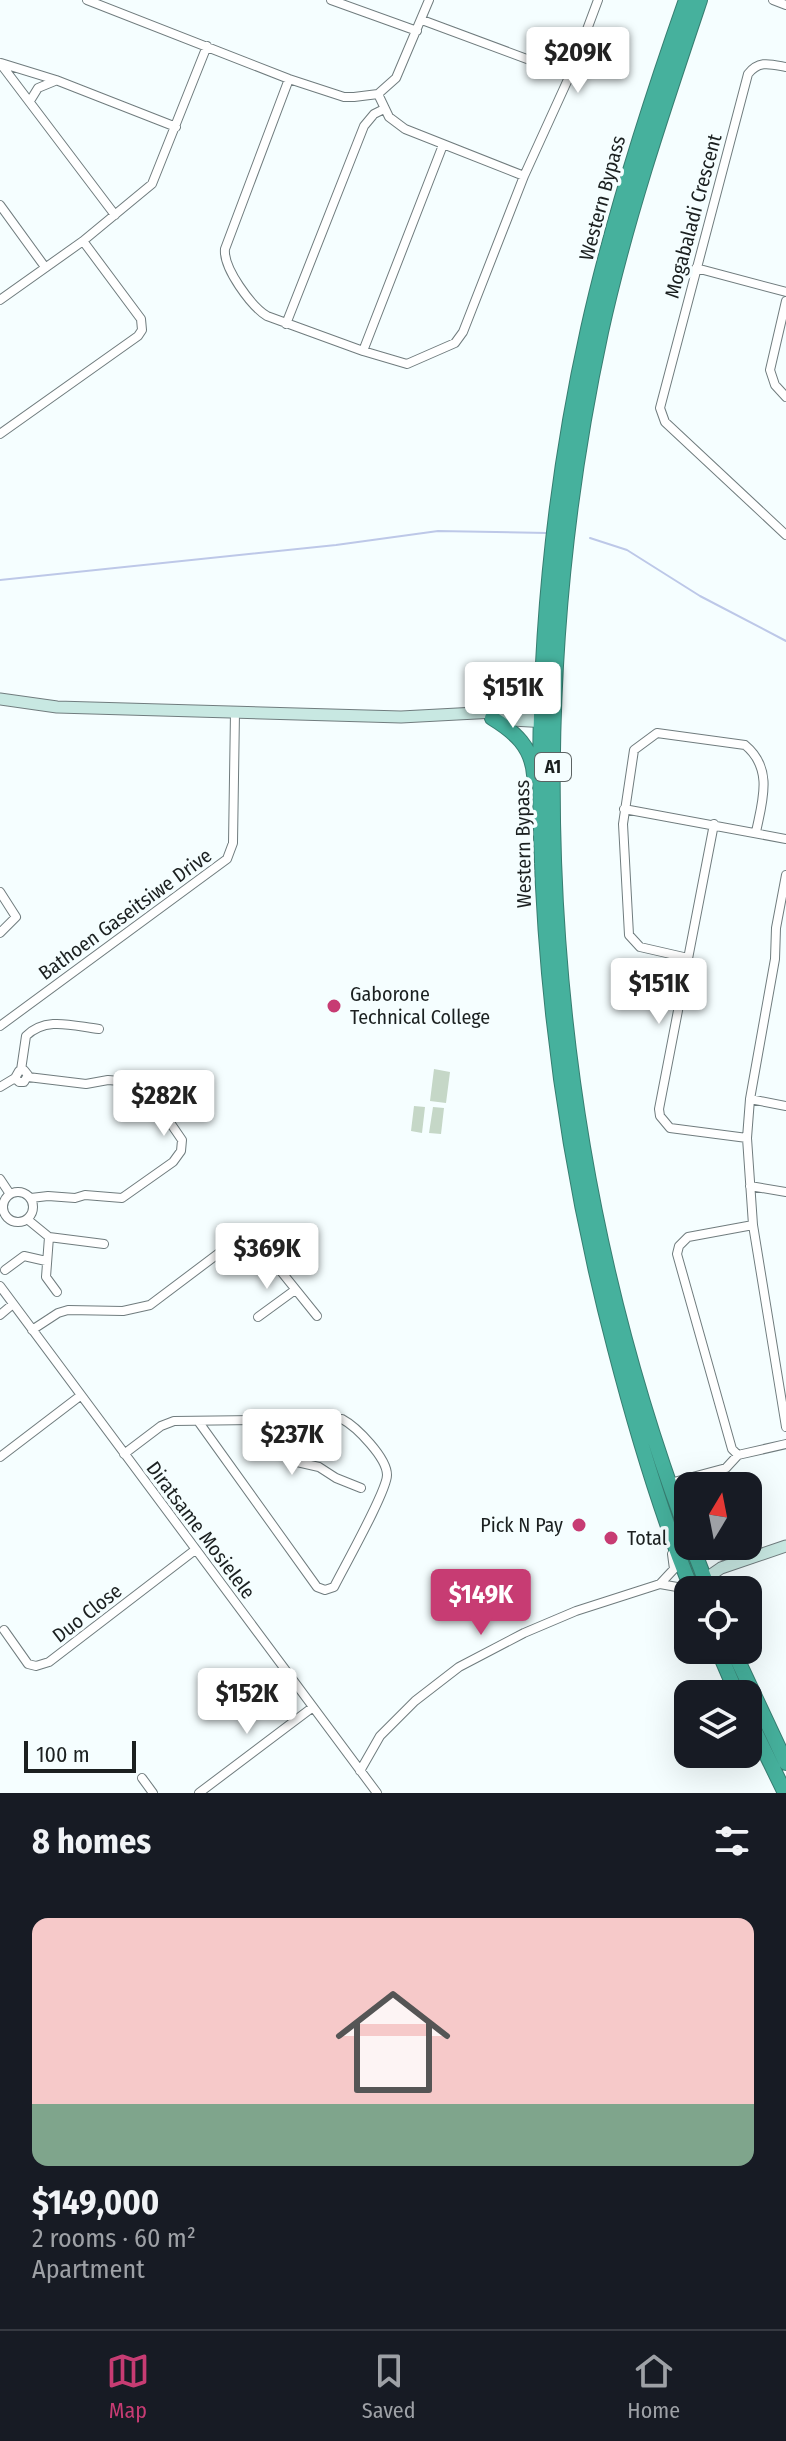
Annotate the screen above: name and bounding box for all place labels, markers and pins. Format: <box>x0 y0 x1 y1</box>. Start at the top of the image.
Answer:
pin: $209K <box>522 27 634 95</box>
pin: $151K <box>457 662 569 730</box>
pin: $151K <box>603 958 715 1026</box>
place label: Gaborone Technical College <box>350 982 490 1029</box>
marker: Gaborone Technical College <box>325 997 343 1015</box>
pin: $282K <box>108 1070 220 1138</box>
pin: $369K <box>211 1223 323 1291</box>
pin: $237K <box>236 1409 348 1477</box>
place label: Pick N Pay <box>480 1513 563 1537</box>
marker: Pick N Pay <box>570 1516 588 1534</box>
place label: Total <box>627 1526 667 1550</box>
marker: Total <box>602 1529 620 1547</box>
pin: $149K <box>425 1569 537 1637</box>
pin: $152K <box>191 1668 303 1736</box>

